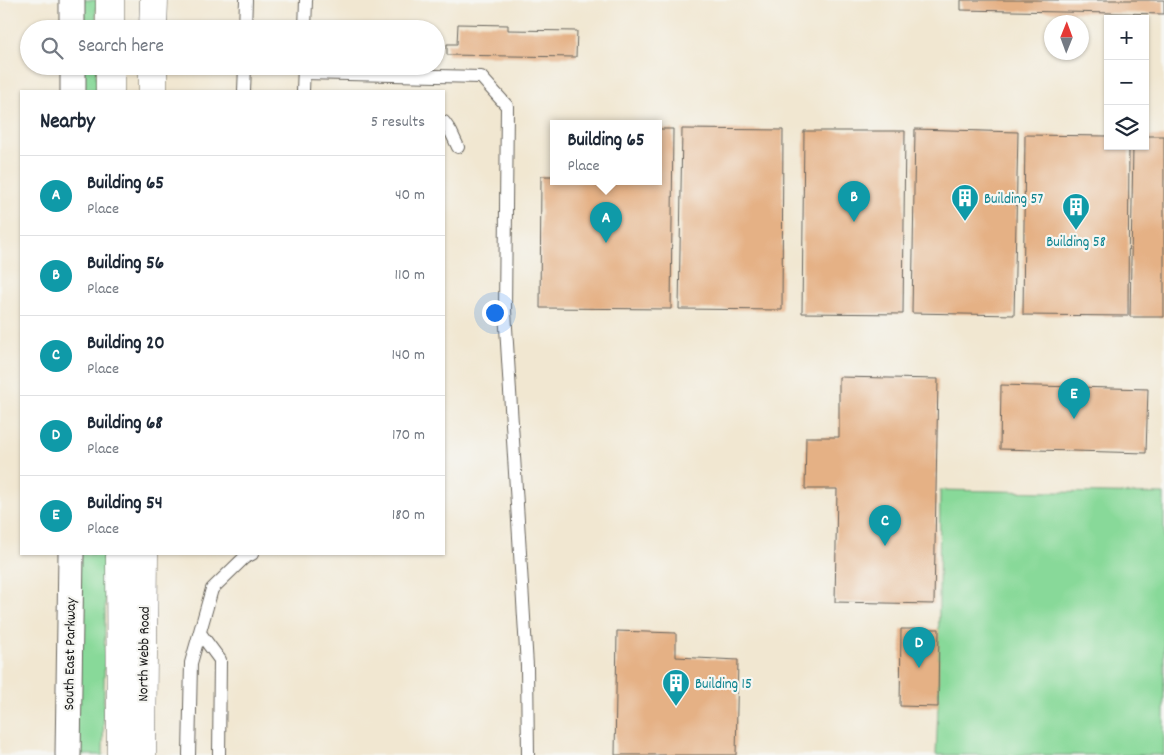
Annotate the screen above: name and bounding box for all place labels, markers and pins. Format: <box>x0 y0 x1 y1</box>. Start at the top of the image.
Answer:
pin: B <box>838 181 870 222</box>
building icon: Building 57 <box>950 183 980 222</box>
place label: Building 57 <box>984 189 1044 211</box>
building icon: Building 58 <box>1061 192 1091 231</box>
pin: A <box>590 202 622 243</box>
place label: Building 58 <box>1046 232 1106 254</box>
pin: E <box>1058 378 1090 419</box>
pin: C <box>869 505 901 546</box>
pin: D <box>903 627 935 668</box>
building icon: Building 15 <box>661 668 691 707</box>
place label: Building 15 <box>695 674 752 696</box>

